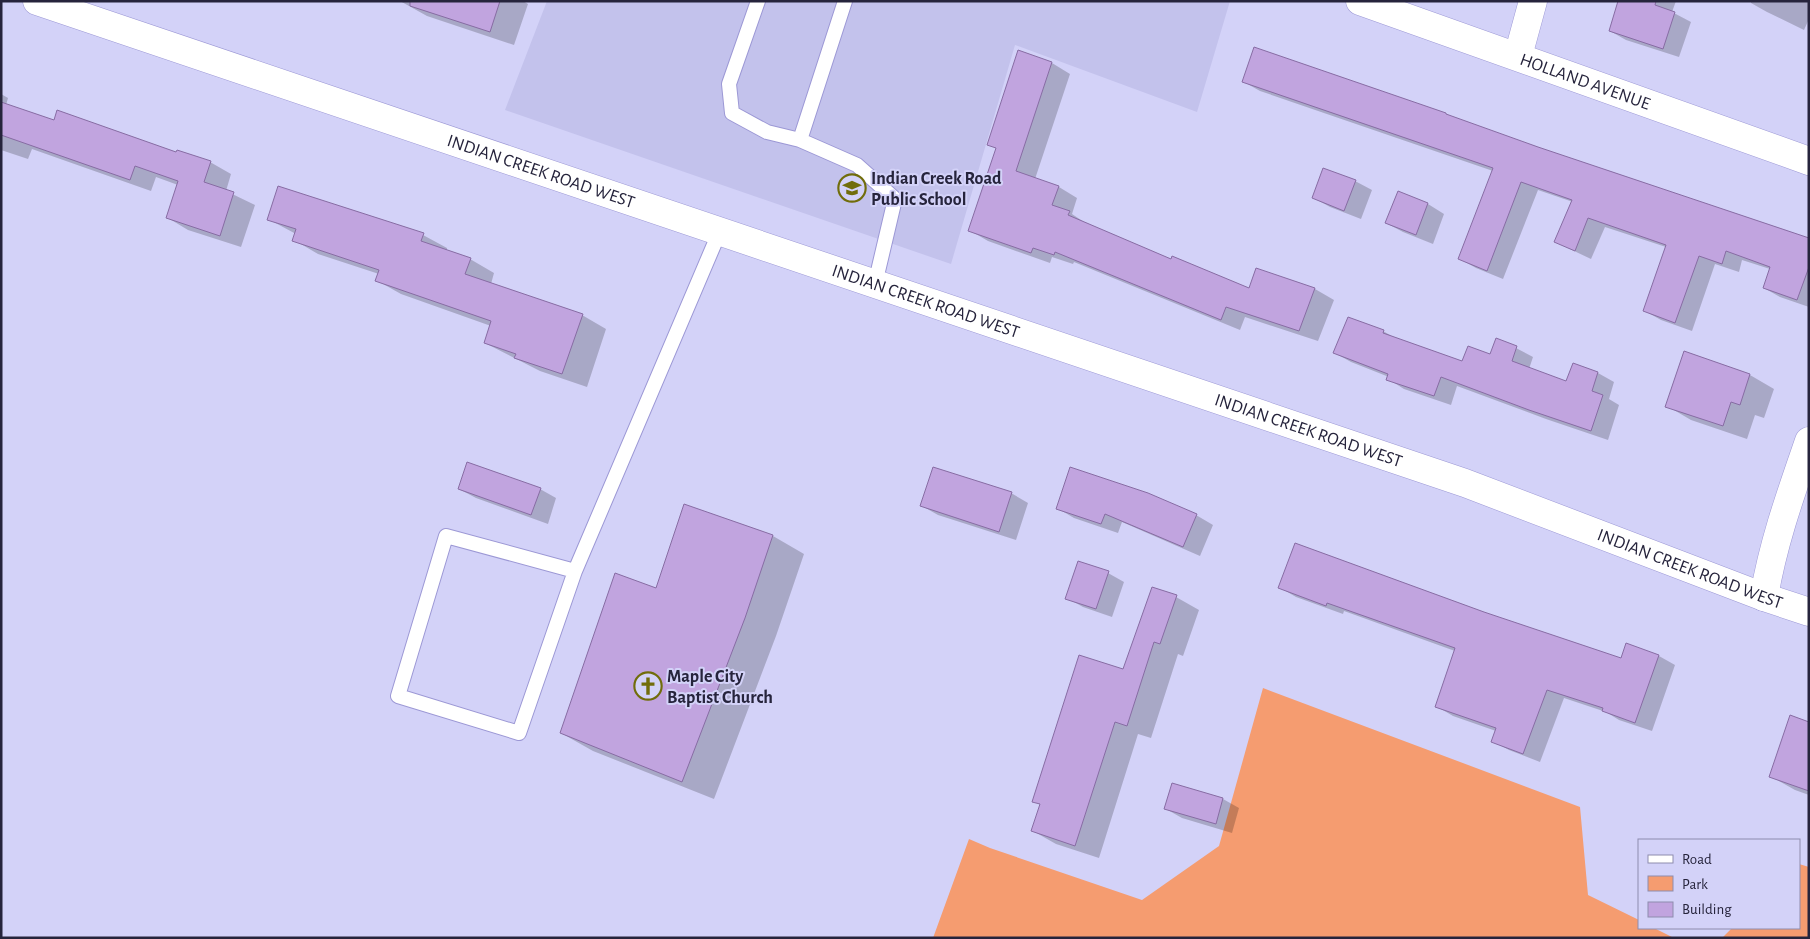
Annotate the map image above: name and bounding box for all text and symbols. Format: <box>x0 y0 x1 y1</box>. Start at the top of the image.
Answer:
street label: HOLLAND AVENUE <box>1517 51 1653 114</box>
street label: INDIAN CREEK ROAD WEST <box>445 132 637 212</box>
place label: Indian Creek Road Public School <box>871 170 1002 209</box>
school or university icon: Indian Creek Road Public School <box>837 173 867 203</box>
street label: INDIAN CREEK ROAD WEST <box>829 262 1022 342</box>
street label: INDIAN CREEK ROAD WEST <box>1212 391 1404 471</box>
street label: INDIAN CREEK ROAD WEST <box>1595 526 1785 613</box>
place label: Maple City Baptist Church <box>667 668 773 707</box>
church icon: Maple City Baptist Church <box>633 671 663 701</box>
legend <box>1638 839 1800 929</box>
text: Road <box>1682 852 1712 867</box>
text: Park <box>1682 877 1708 892</box>
text: Building <box>1682 902 1732 917</box>

